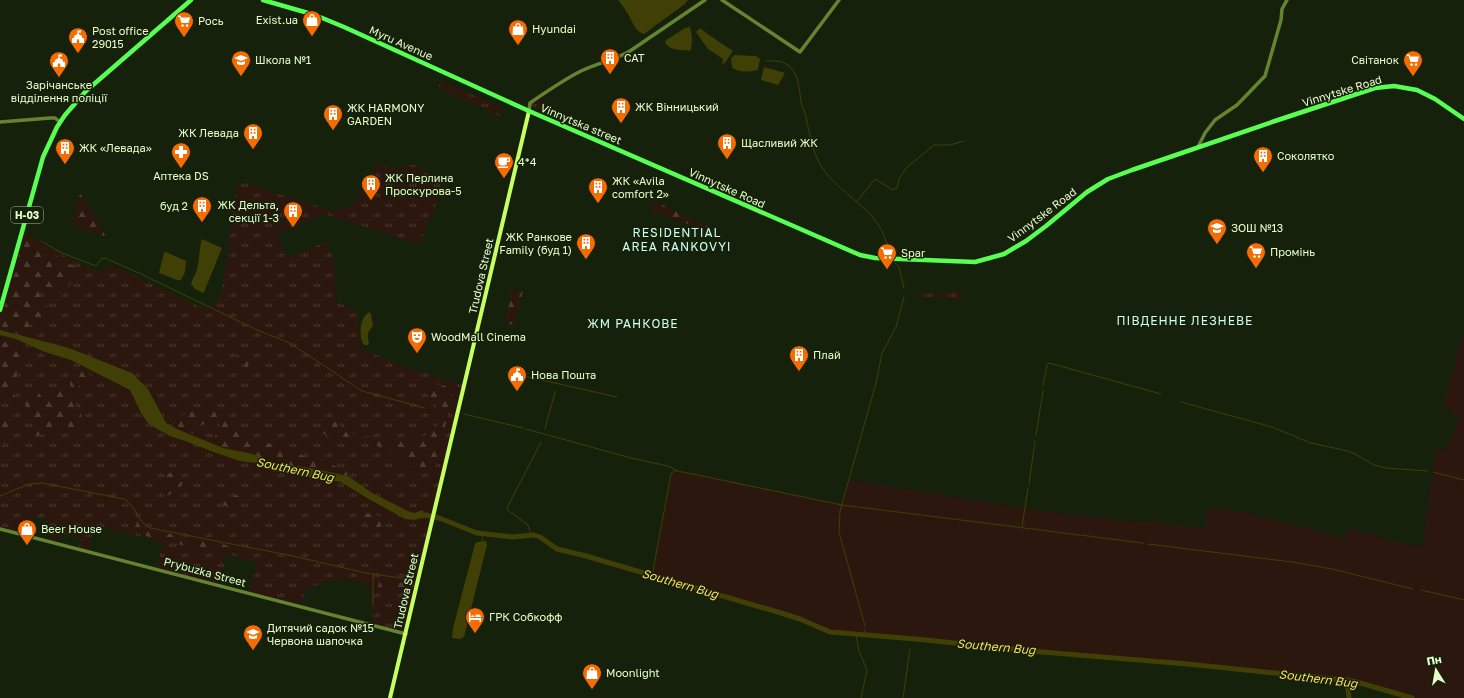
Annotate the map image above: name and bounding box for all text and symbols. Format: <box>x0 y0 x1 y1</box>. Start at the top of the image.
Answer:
shop icon: Exist.ua <box>301 9 323 37</box>
supermarket icon: Рось <box>173 10 195 38</box>
place label: Exist.ua <box>256 13 298 26</box>
place label: Рось <box>198 14 224 27</box>
shop icon: Hyundai <box>507 18 529 46</box>
place label: Hyundai <box>532 22 576 35</box>
street label: Myru Avenue <box>367 23 435 62</box>
place label: Post office 29015 <box>92 24 149 50</box>
public building icon: Post office 29015 <box>67 26 89 54</box>
building icon: САТ <box>599 47 621 75</box>
school or university icon: Школа №1 <box>230 49 252 77</box>
supermarket icon: Світанок <box>1402 49 1424 77</box>
public building icon: Зарічанське відділення поліції <box>48 50 70 78</box>
place label: САТ <box>624 51 645 64</box>
place label: Школа №1 <box>255 53 311 66</box>
place label: Світанок <box>1351 53 1400 66</box>
street label: Vinnytske Road <box>1301 72 1383 109</box>
place label: Зарічанське відділення поліції <box>11 78 108 104</box>
building icon: ЖК Вінницький <box>610 96 632 124</box>
place label: ЖК Вінницький <box>635 100 719 113</box>
place label: ЖК HARMONY GARDEN <box>347 101 424 127</box>
street label: Vinnytska street <box>539 101 624 147</box>
building icon: ЖК HARMONY GARDEN <box>322 103 344 131</box>
building icon: ЖК Левада <box>242 122 264 150</box>
place label: ЖК Левада <box>178 126 239 139</box>
building icon: Щасливий ЖК <box>716 132 738 160</box>
place label: Щасливий ЖК <box>741 136 818 149</box>
building icon: ЖК «Левада» <box>54 137 76 165</box>
place label: ЖК «Левада» <box>79 141 152 154</box>
pharmacy icon: Аптека DS <box>170 141 192 169</box>
building icon: Соколятко <box>1252 145 1274 173</box>
place label: Соколятко <box>1277 149 1335 162</box>
cafe icon: 4*4 <box>493 151 515 179</box>
place label: 4*4 <box>518 155 537 168</box>
street label: Vinnytske Road <box>687 165 768 210</box>
place label: Аптека DS <box>153 169 209 182</box>
place label: ЖК Перлина Проскурова-5 <box>385 171 462 197</box>
building icon: ЖК Перлина Проскурова-5 <box>360 173 382 201</box>
place label: ЖК «Avila comfort 2» <box>612 174 669 200</box>
building icon: ЖК «Avila comfort 2» <box>587 176 609 204</box>
street label: Vinnytske Road <box>1005 185 1079 245</box>
building icon: буд 2 <box>191 195 213 223</box>
place label: ЖК Дельта, секції 1-3 <box>217 198 279 224</box>
place label: буд 2 <box>160 199 188 212</box>
building icon: ЖК Дельта, секції 1-3 <box>282 200 304 228</box>
road number: Н-03 <box>11 207 43 223</box>
school or university icon: ЗОШ №13 <box>1206 217 1228 245</box>
place label: ЗОШ №13 <box>1231 221 1283 234</box>
district label: RESIDENTIAL AREA RANKOVYI <box>622 225 732 254</box>
place label: ЖК Ранкове Family (буд 1) <box>499 230 572 256</box>
building icon: ЖК Ранкове Family (буд 1) <box>575 232 597 260</box>
street label: Trudova Street <box>465 237 496 315</box>
supermarket icon: Промінь <box>1245 241 1267 269</box>
supermarket icon: Spar <box>876 242 898 270</box>
place label: Промінь <box>1270 245 1315 258</box>
place label: Spar <box>901 246 926 259</box>
district label: ПІВДЕННЕ ЛЕЗНЕВЕ <box>1117 313 1253 328</box>
district label: ЖМ РАНКОВЕ <box>587 316 679 331</box>
theatre icon: WoodMall Cinema <box>406 326 428 354</box>
place label: WoodMall Cinema <box>431 330 526 343</box>
building icon: Плай <box>788 344 810 372</box>
place label: Плай <box>813 348 841 361</box>
public building icon: Нова Пошта <box>506 364 528 392</box>
place label: Нова Пошта <box>531 368 596 381</box>
water label: Southern Bug <box>255 454 337 485</box>
shop icon: Beer House <box>16 518 38 546</box>
place label: Beer House <box>41 522 102 535</box>
street label: Trudova Street <box>390 552 421 630</box>
street label: Prybuzka Street <box>163 554 248 589</box>
water label: Southern Bug <box>640 565 722 602</box>
hotel icon: ГРК Собкофф <box>464 606 486 634</box>
place label: ГРК Собкофф <box>489 610 562 623</box>
place label: Дитячий садок №15 Червона шапочка <box>267 621 374 647</box>
school or university icon: Дитячий садок №15 Червона шапочка <box>242 623 264 651</box>
water label: Southern Bug <box>956 636 1038 658</box>
north arrow <box>1416 650 1456 690</box>
text: Пн <box>1425 652 1443 668</box>
shop icon: Moonlight <box>581 662 603 690</box>
place label: Moonlight <box>606 666 660 679</box>
water label: Southern Bug <box>1278 666 1360 691</box>

